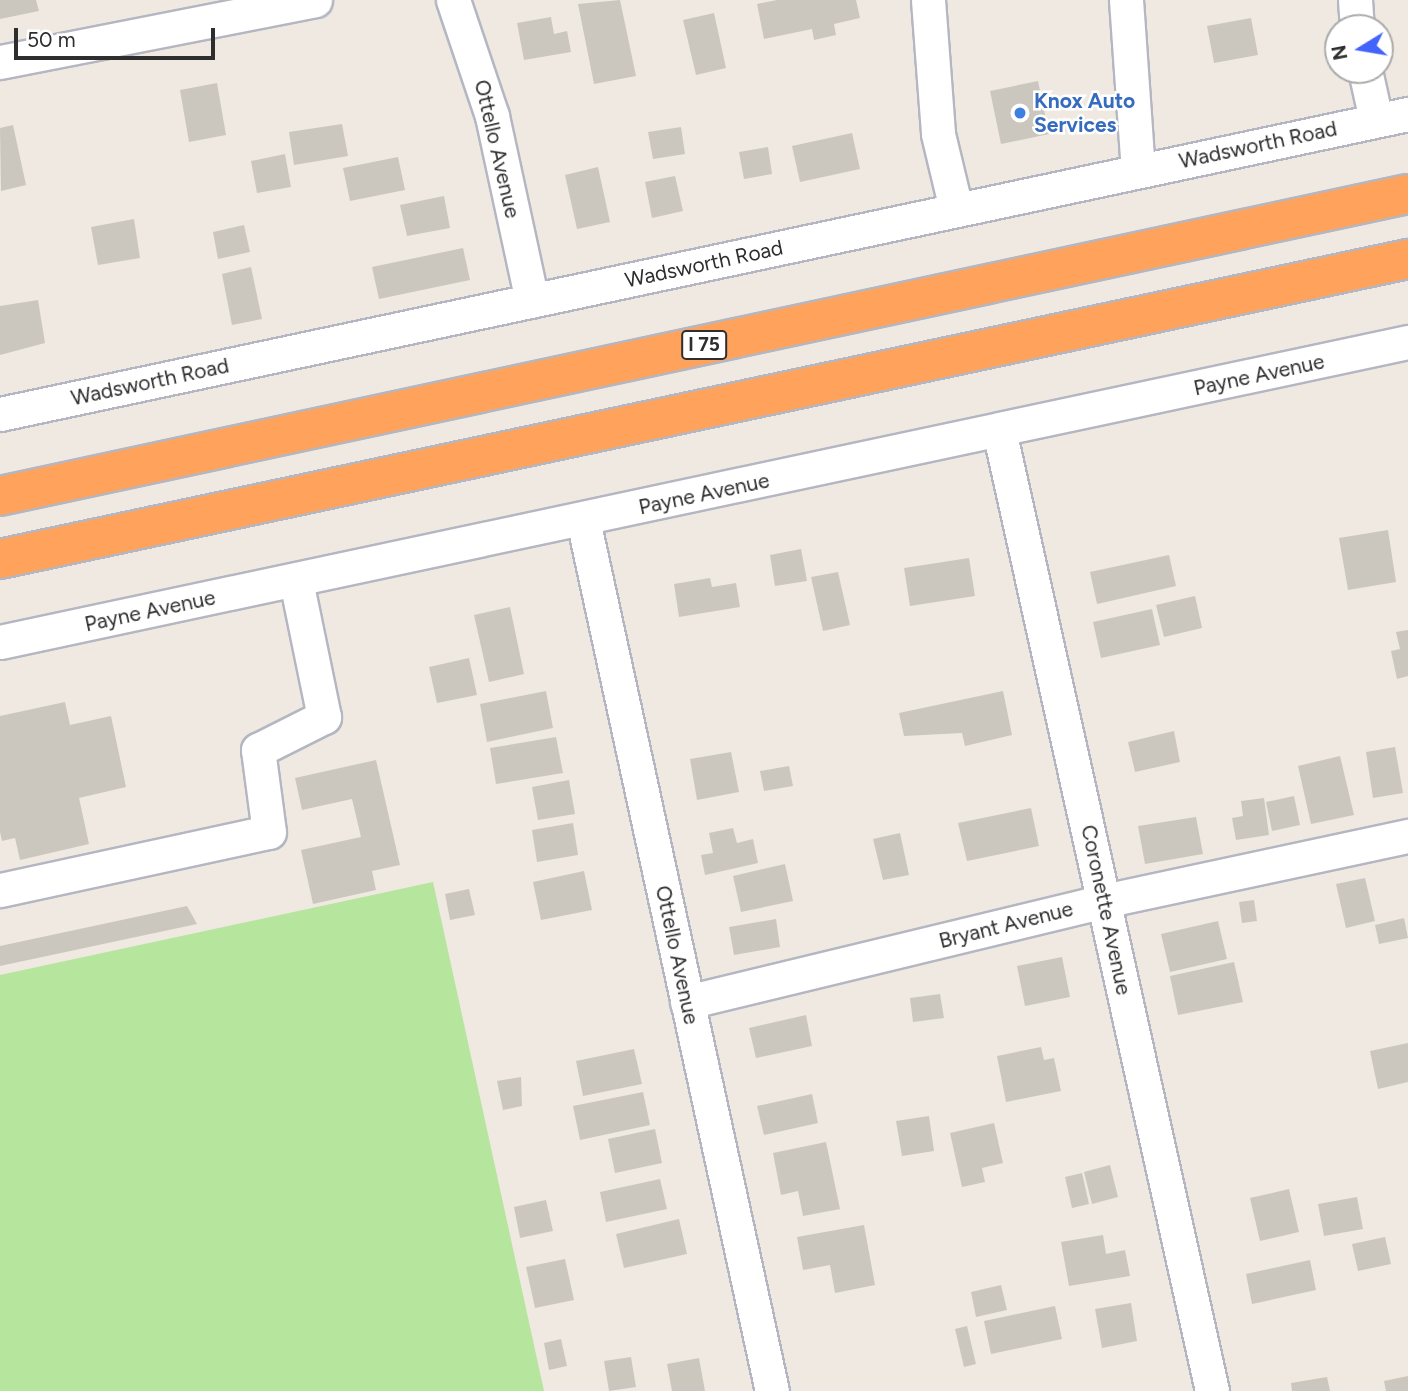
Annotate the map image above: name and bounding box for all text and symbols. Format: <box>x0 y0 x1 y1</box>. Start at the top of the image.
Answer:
scale bar <box>18 14 219 58</box>
north arrow <box>1324 14 1394 84</box>
text: 50 m <box>27 27 76 52</box>
text: N <box>1327 43 1353 62</box>
street label: Ottello Avenue <box>469 77 525 221</box>
place label: Knox Auto Services <box>1034 88 1135 138</box>
marker: Knox Auto Services <box>1012 105 1028 121</box>
street label: Wadsworth Road <box>1177 116 1339 174</box>
street label: Wadsworth Road <box>623 235 785 293</box>
road number: I 75 <box>680 330 728 360</box>
street label: Payne Avenue <box>1191 349 1327 401</box>
street label: Wadsworth Road <box>69 353 231 411</box>
street label: Payne Avenue <box>636 468 772 520</box>
street label: Payne Avenue <box>82 585 218 637</box>
street label: Coronette Avenue <box>1076 823 1136 997</box>
street label: Ottello Avenue <box>650 883 704 1027</box>
street label: Bryant Avenue <box>936 896 1076 954</box>

